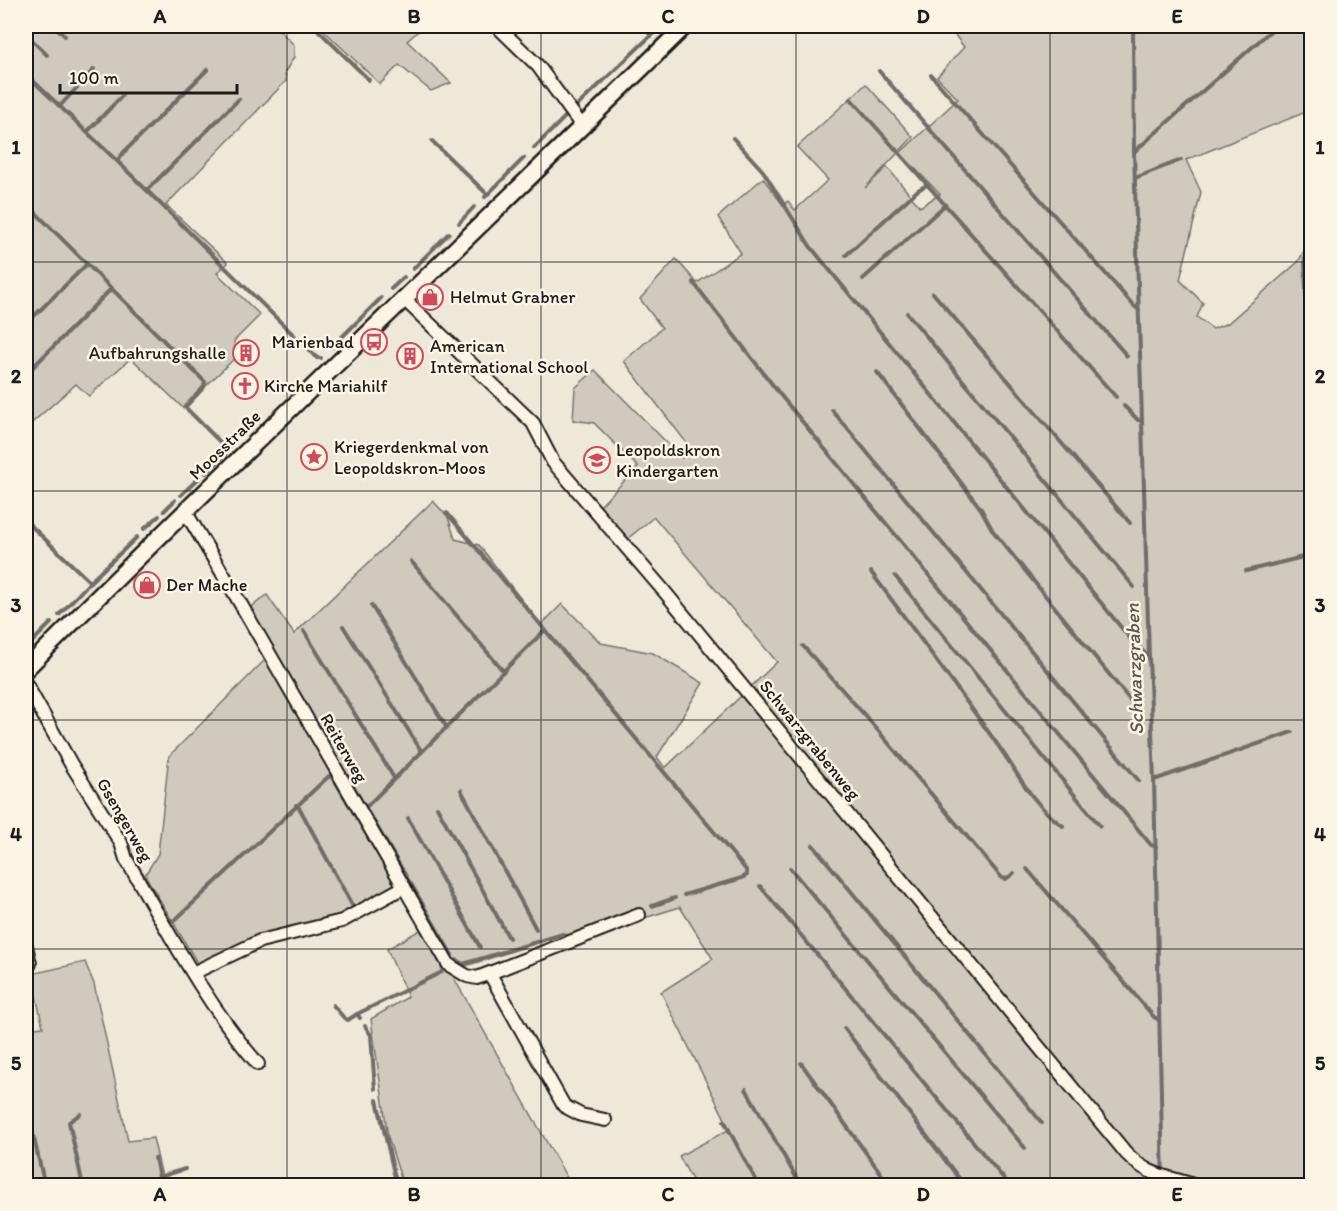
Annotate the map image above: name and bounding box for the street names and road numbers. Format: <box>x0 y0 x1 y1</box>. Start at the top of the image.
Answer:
street label: Moosstraße <box>184 405 266 485</box>
street label: Schwarzgrabenweg <box>755 675 866 805</box>
street label: Reiterweg <box>315 709 373 787</box>
street label: Gsengerweg <box>92 774 158 867</box>

